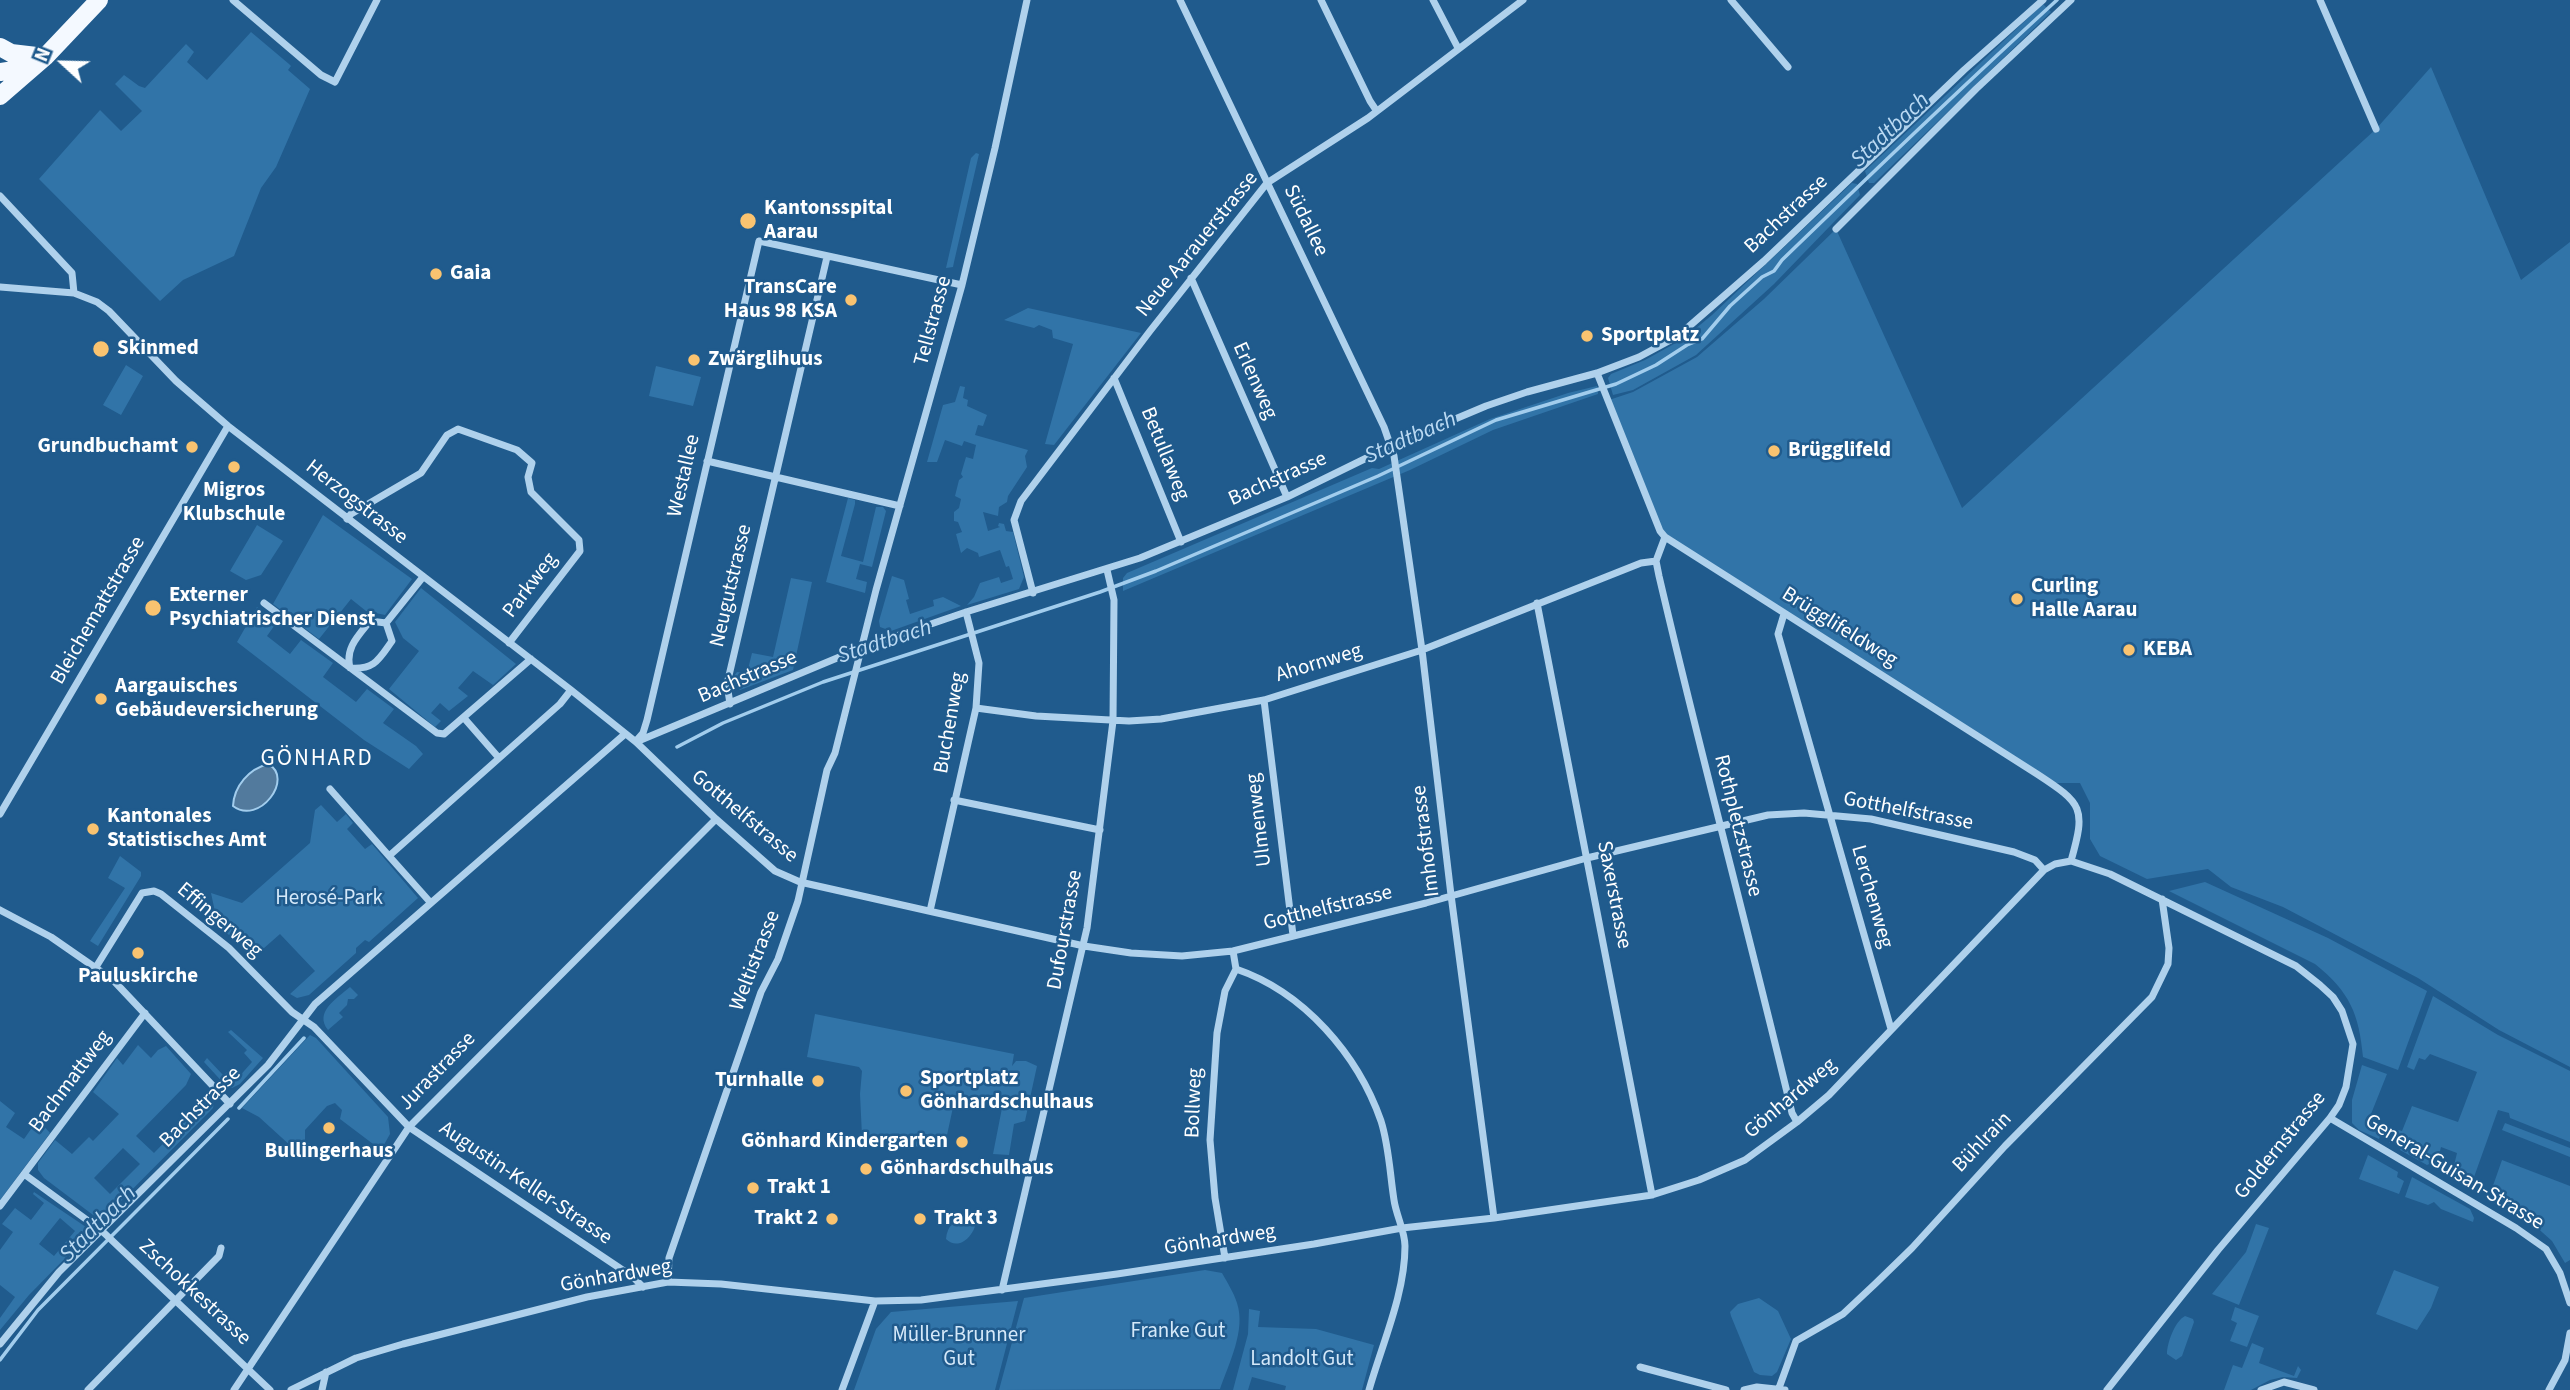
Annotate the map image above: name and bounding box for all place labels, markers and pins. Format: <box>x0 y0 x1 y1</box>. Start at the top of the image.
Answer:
place label: Kantonsspital Aarau <box>764 196 892 246</box>
marker: Kantonsspital Aarau <box>738 211 758 231</box>
place label: Gaia <box>450 261 491 287</box>
marker: Gaia <box>428 266 444 282</box>
place label: TransCare Haus 98 KSA <box>724 275 837 325</box>
marker: TransCare Haus 98 KSA <box>843 292 859 308</box>
place label: Sportplatz <box>1601 323 1699 349</box>
marker: Sportplatz <box>1579 328 1595 344</box>
place label: Skinmed <box>117 336 199 362</box>
marker: Skinmed <box>91 339 111 359</box>
place label: Zwärglihuus <box>708 347 823 373</box>
marker: Zwärglihuus <box>686 352 702 368</box>
place label: Grundbuchamt <box>37 434 178 460</box>
place label: Brügglifeld <box>1788 438 1891 464</box>
marker: Grundbuchamt <box>184 439 200 455</box>
marker: Brügglifeld <box>1766 443 1782 459</box>
marker: Migros Klubschule <box>226 459 242 475</box>
place label: Migros Klubschule <box>183 478 285 528</box>
place label: Curling Halle Aarau <box>2031 574 2137 624</box>
place label: Externer Psychiatrischer Dienst <box>169 583 375 633</box>
marker: Curling Halle Aarau <box>2009 591 2025 607</box>
marker: Externer Psychiatrischer Dienst <box>143 598 163 618</box>
place label: KEBA <box>2143 637 2192 663</box>
marker: KEBA <box>2121 642 2137 658</box>
place label: Aargauisches Gebäudeversicherung <box>115 674 318 724</box>
marker: Aargauisches Gebäudeversicherung <box>93 691 109 707</box>
place label: Kantonales Statistisches Amt <box>107 804 267 854</box>
marker: Kantonales Statistisches Amt <box>85 821 101 837</box>
marker: Pauluskirche <box>130 945 146 961</box>
place label: Pauluskirche <box>78 964 198 990</box>
place label: Sportplatz Gönhardschulhaus <box>920 1066 1094 1116</box>
place label: Turnhalle <box>715 1068 804 1094</box>
marker: Turnhalle <box>810 1073 826 1089</box>
marker: Sportplatz Gönhardschulhaus <box>898 1083 914 1099</box>
marker: Bullingerhaus <box>321 1120 337 1136</box>
place label: Gönhard Kindergarten <box>741 1129 948 1155</box>
marker: Gönhard Kindergarten <box>954 1134 970 1150</box>
place label: Bullingerhaus <box>265 1139 393 1165</box>
place label: Gönhardschulhaus <box>880 1156 1054 1182</box>
marker: Gönhardschulhaus <box>858 1161 874 1177</box>
place label: Trakt 1 <box>767 1175 831 1201</box>
marker: Trakt 1 <box>745 1180 761 1196</box>
place label: Trakt 2 <box>754 1206 818 1232</box>
place label: Trakt 3 <box>934 1206 998 1232</box>
marker: Trakt 2 <box>824 1211 840 1227</box>
marker: Trakt 3 <box>912 1211 928 1227</box>

